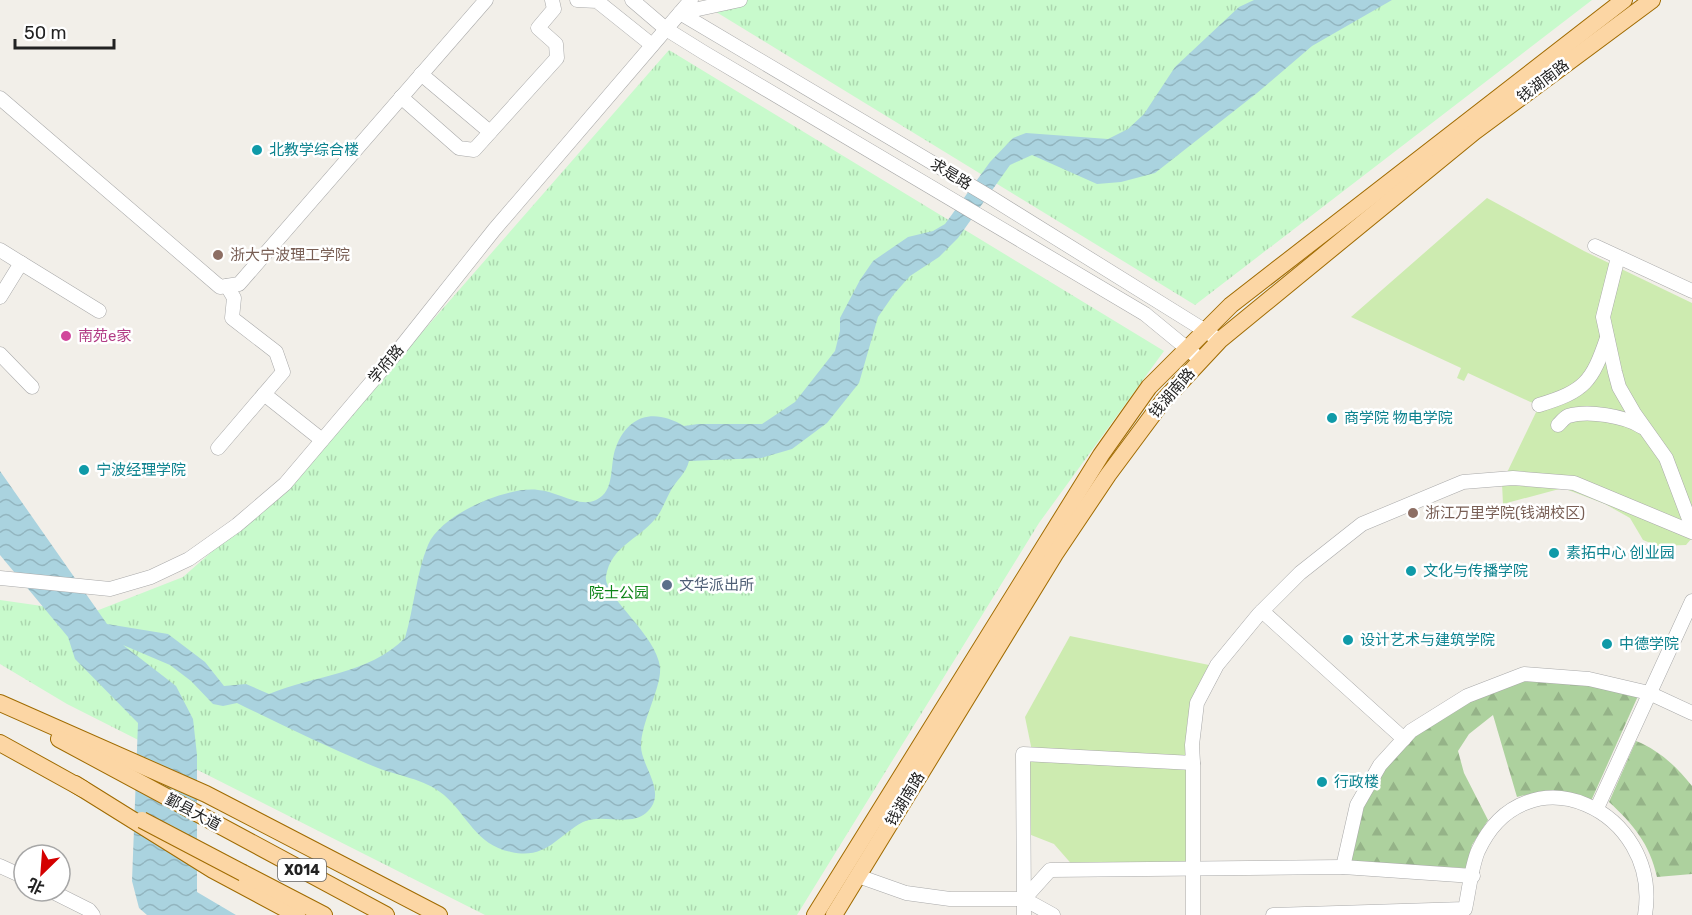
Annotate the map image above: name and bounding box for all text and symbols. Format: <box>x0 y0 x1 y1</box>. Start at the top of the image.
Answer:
scale bar <box>15 12 114 50</box>
text: 50 m <box>24 22 67 44</box>
street label: 钱湖南路 <box>1514 56 1572 106</box>
place label: 北教学综合楼 <box>269 141 359 159</box>
marker: 北教学综合楼 <box>250 143 264 157</box>
street label: 求是路 <box>927 155 975 193</box>
place label: 浙大宁波理工学院 <box>230 246 350 264</box>
marker: 浙大宁波理工学院 <box>211 248 225 262</box>
place label: 南苑e家 <box>78 327 131 345</box>
marker: 南苑e家 <box>59 329 73 343</box>
street label: 学府路 <box>365 341 407 387</box>
street label: 钱湖南路 <box>1146 364 1198 422</box>
place label: 商学院 物电学院 <box>1344 409 1453 427</box>
marker: 商学院 物电学院 <box>1325 411 1339 425</box>
place label: 宁波经理学院 <box>96 461 186 479</box>
marker: 宁波经理学院 <box>77 463 91 477</box>
place label: 浙江万里学院(钱湖校区) <box>1425 504 1585 522</box>
marker: 浙江万里学院(钱湖校区) <box>1406 506 1420 520</box>
place label: 素拓中心 创业园 <box>1566 544 1675 562</box>
marker: 素拓中心 创业园 <box>1547 546 1561 560</box>
place label: 文化与传播学院 <box>1423 562 1528 580</box>
marker: 文化与传播学院 <box>1404 564 1418 578</box>
place label: 文华派出所 <box>679 576 754 594</box>
marker: 文华派出所 <box>660 578 674 592</box>
park label: 院士公园 <box>589 584 649 602</box>
place label: 设计艺术与建筑学院 <box>1360 631 1495 649</box>
marker: 设计艺术与建筑学院 <box>1341 633 1355 647</box>
place label: 中德学院 <box>1619 635 1679 653</box>
marker: 中德学院 <box>1600 637 1614 651</box>
street label: 钱湖南路 <box>882 769 928 829</box>
place label: 行政楼 <box>1334 773 1379 791</box>
marker: 行政楼 <box>1315 775 1329 789</box>
street label: 鄞县大道 <box>162 790 224 834</box>
north arrow <box>12 843 72 903</box>
road number: X014 <box>278 859 326 881</box>
text: 北 <box>25 874 47 898</box>

